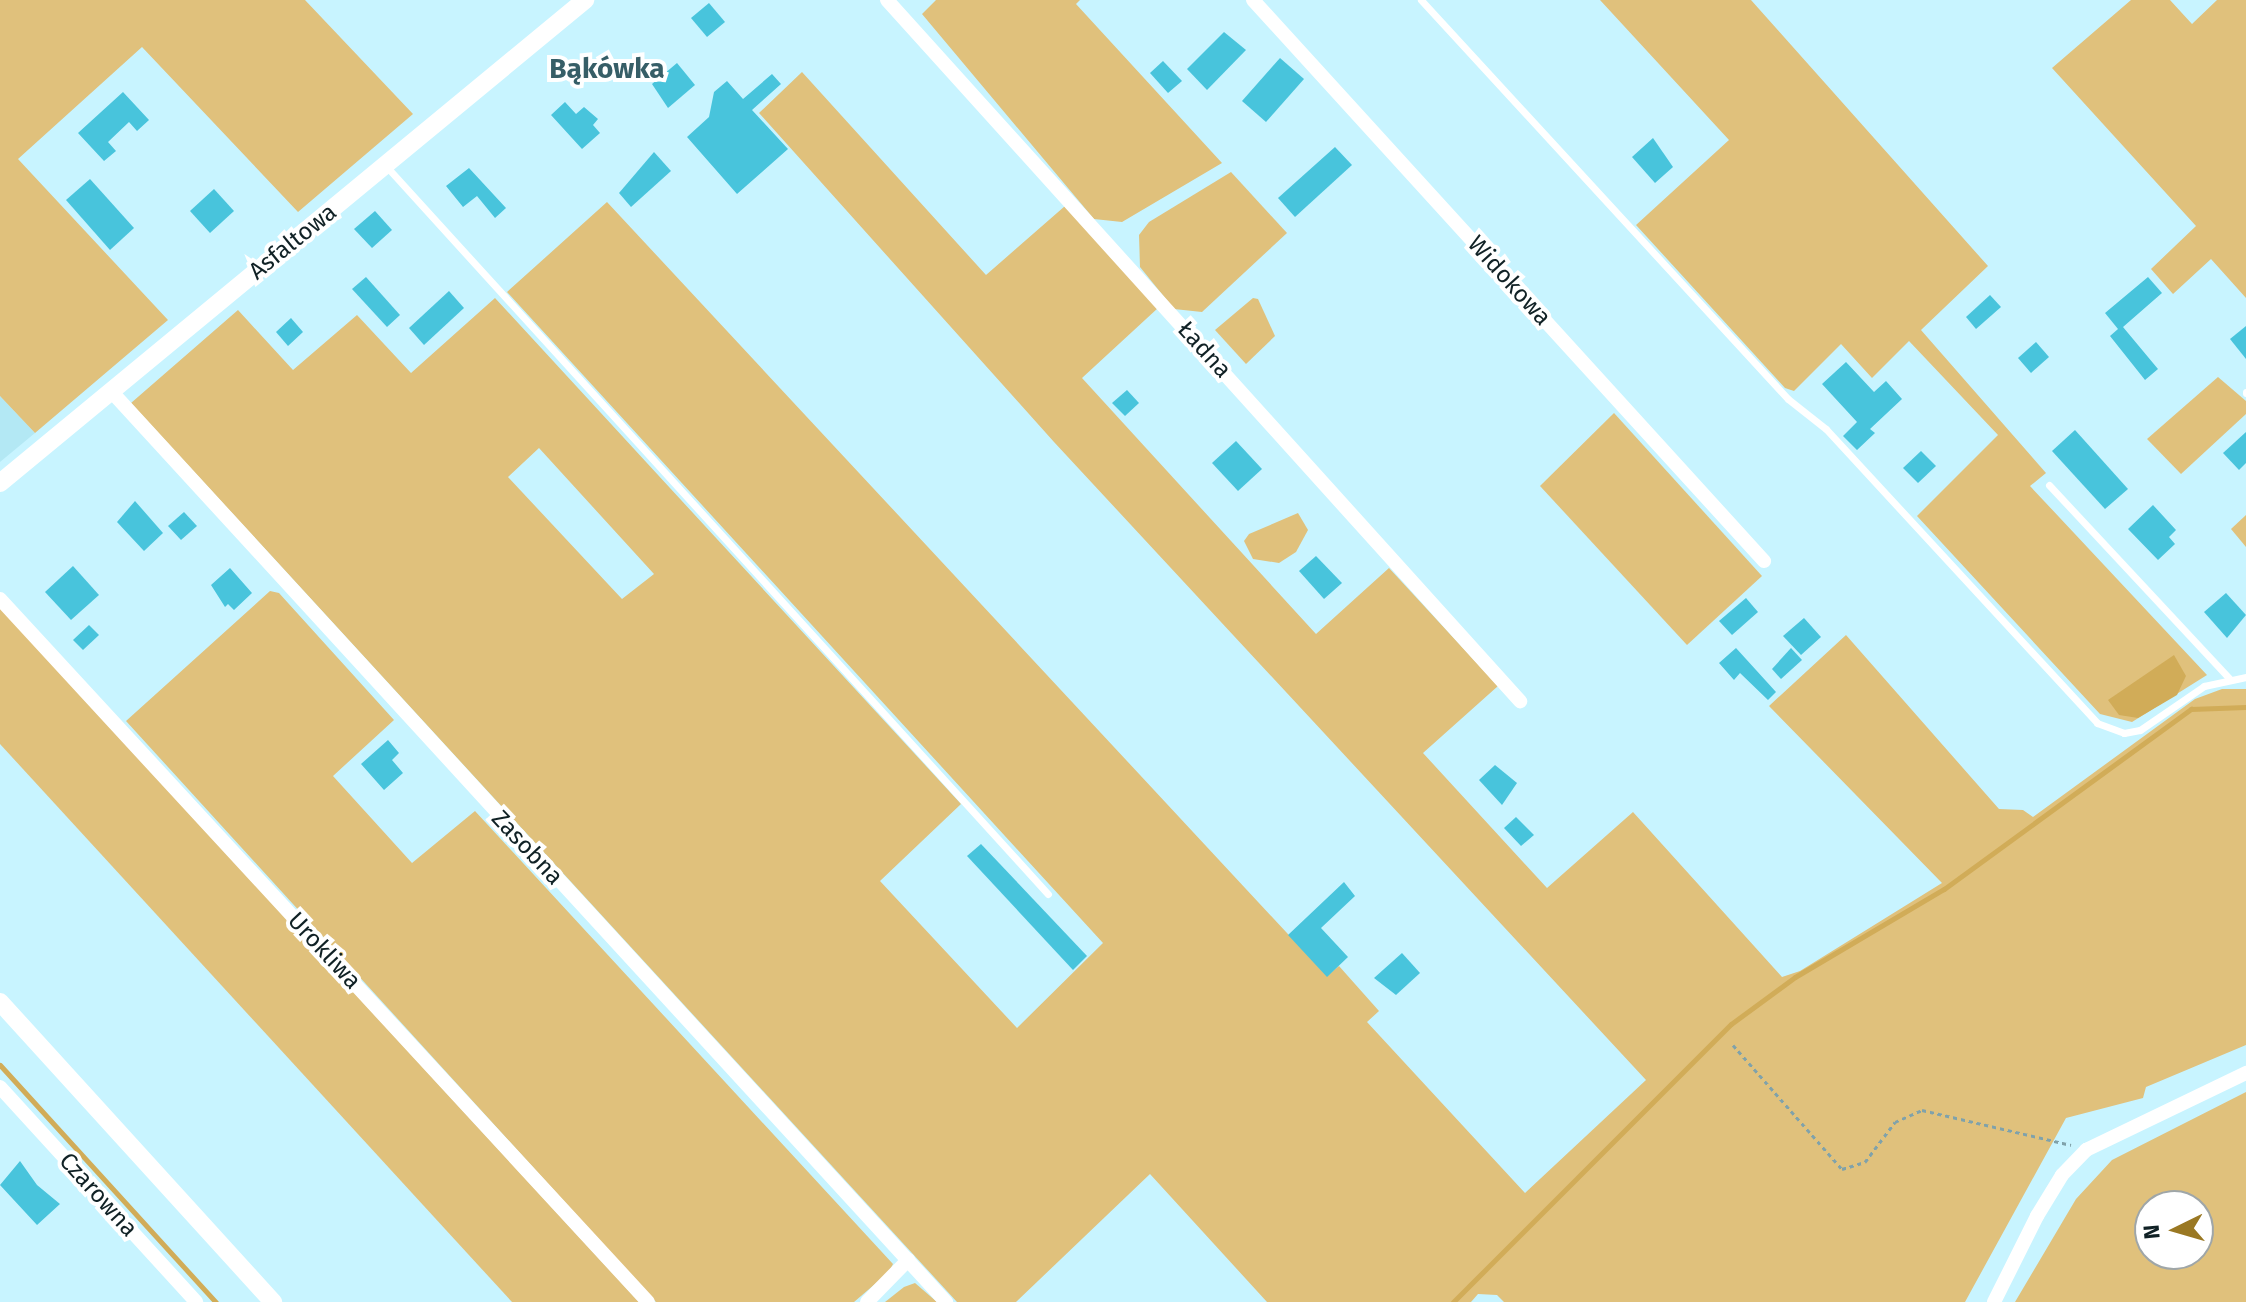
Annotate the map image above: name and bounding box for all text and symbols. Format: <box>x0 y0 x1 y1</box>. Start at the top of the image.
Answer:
district label: Bąkówka <box>549 52 665 86</box>
street label: Asfaltowa <box>243 198 343 286</box>
street label: Widokowa <box>1461 230 1557 332</box>
street label: Ładna <box>1171 316 1237 384</box>
street label: Zasobna <box>485 805 569 891</box>
street label: Urokliwa <box>281 907 367 995</box>
street label: Czarowna <box>53 1147 143 1243</box>
north arrow <box>2134 1190 2214 1270</box>
text: N <box>2138 1224 2166 1240</box>

